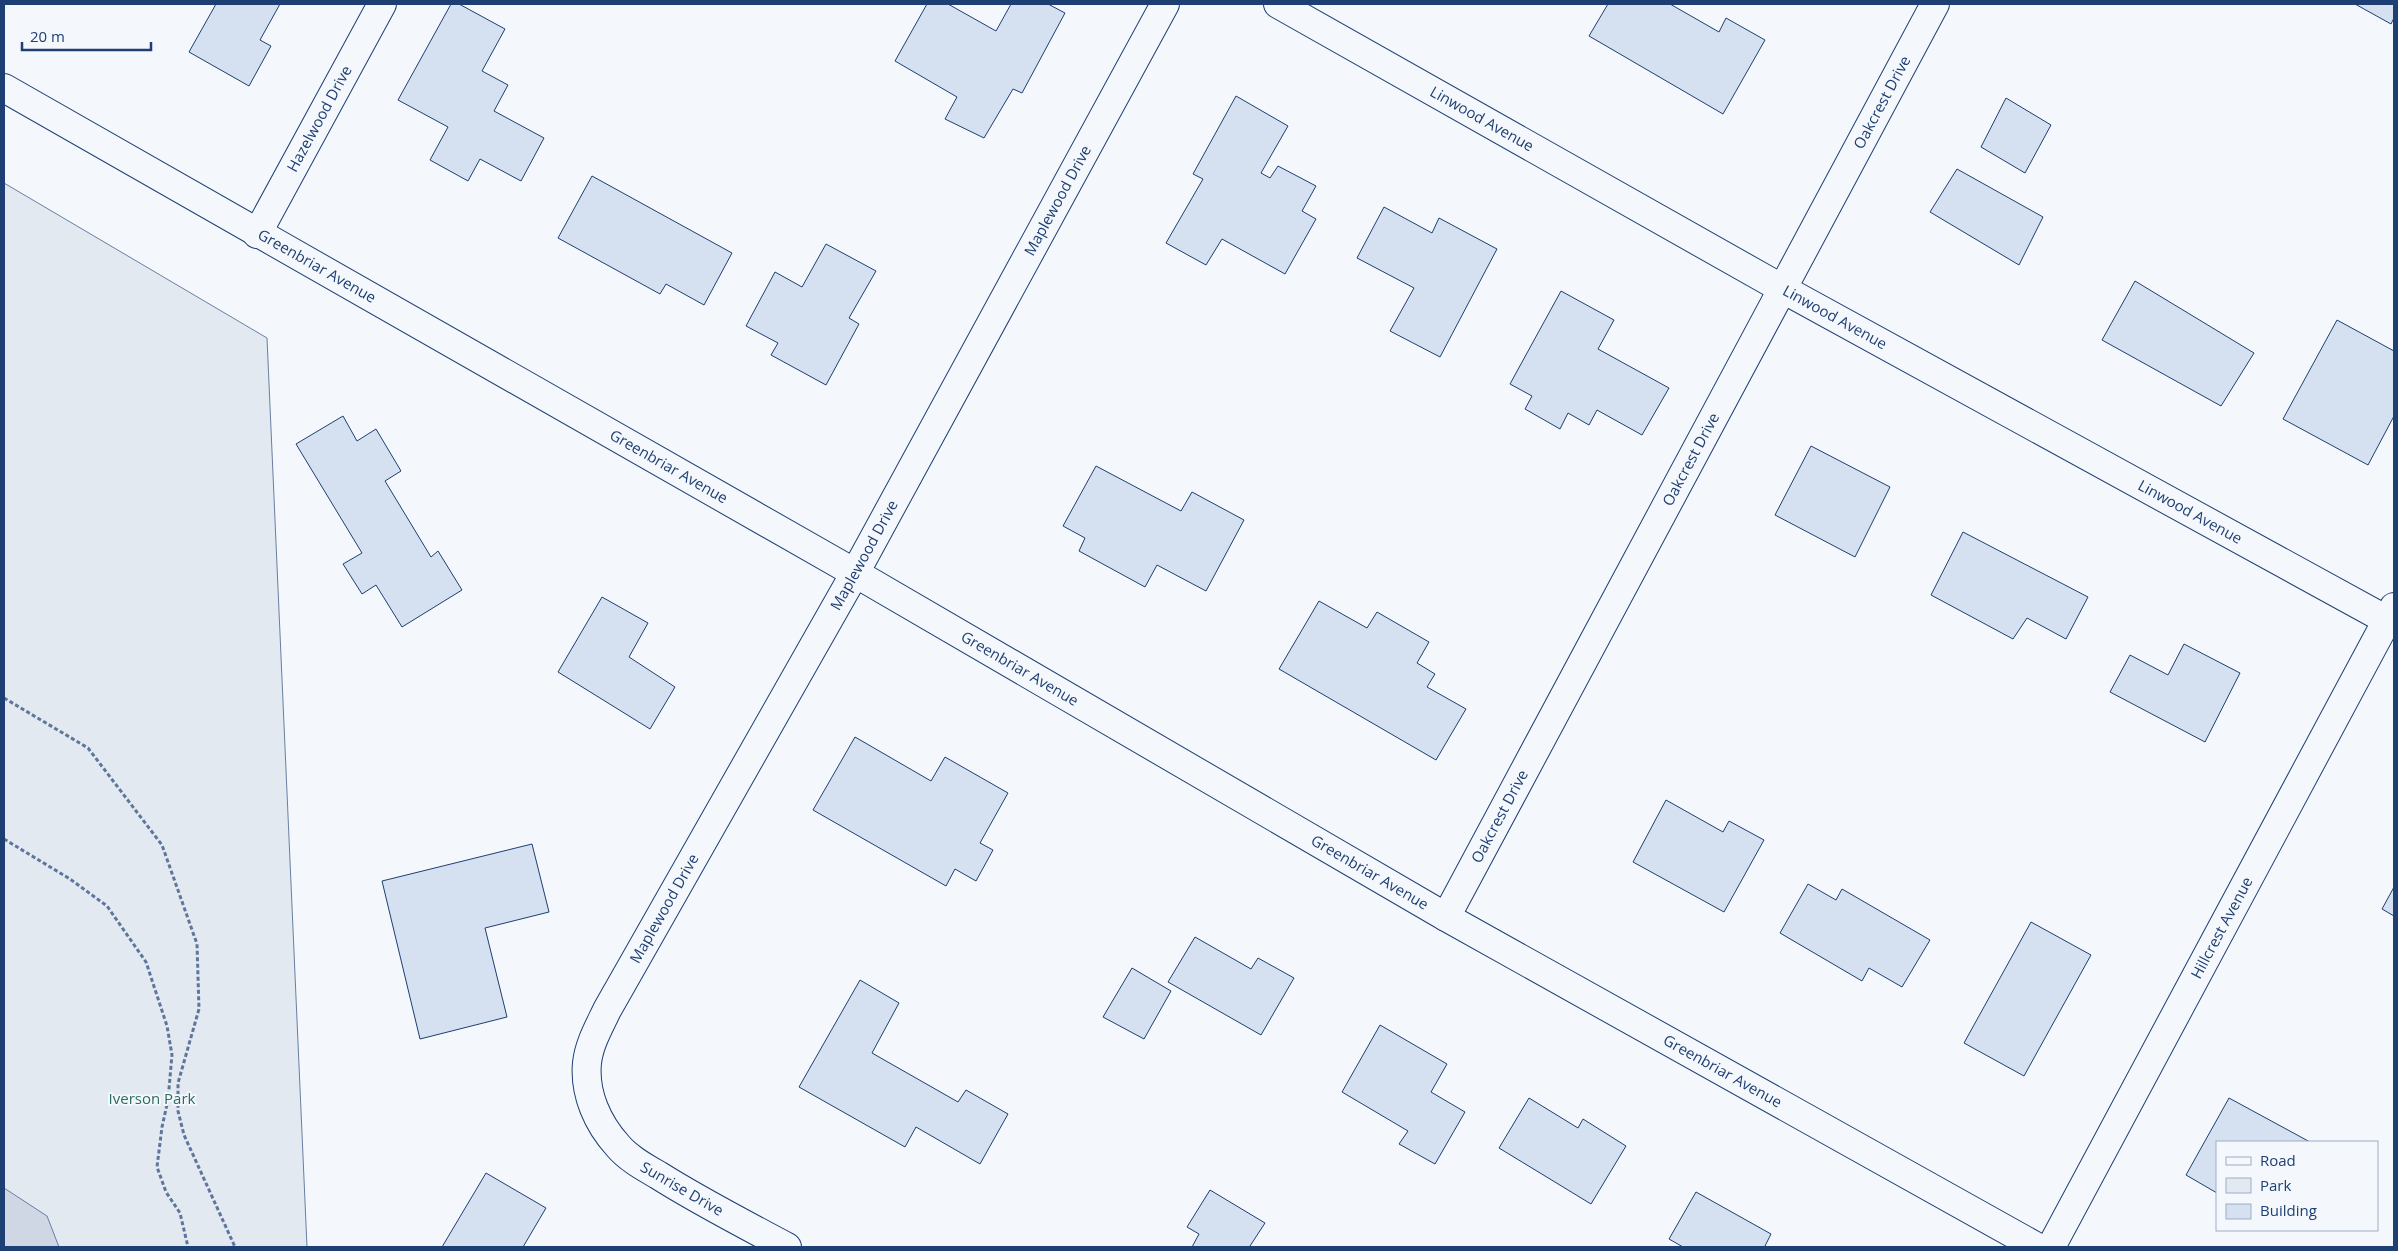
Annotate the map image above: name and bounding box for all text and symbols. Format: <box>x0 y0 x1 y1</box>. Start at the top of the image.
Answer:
scale bar <box>22 20 151 52</box>
text: 20 m <box>30 26 65 46</box>
street label: Oakcrest Drive <box>1848 52 1914 152</box>
street label: Hazelwood Drive <box>282 62 356 175</box>
street label: Linwood Avenue <box>1427 81 1538 155</box>
street label: Maplewood Drive <box>1019 141 1095 259</box>
street label: Greenbriar Avenue <box>255 224 380 307</box>
street label: Linwood Avenue <box>1780 280 1891 353</box>
street label: Oakcrest Drive <box>1657 409 1723 509</box>
street label: Greenbriar Avenue <box>606 424 732 508</box>
street label: Linwood Avenue <box>2135 475 2246 548</box>
street label: Maplewood Drive <box>825 496 902 613</box>
street label: Greenbriar Avenue <box>958 626 1083 710</box>
street label: Oakcrest Drive <box>1466 766 1532 866</box>
street label: Greenbriar Avenue <box>1308 830 1433 914</box>
street label: Maplewood Drive <box>625 850 703 966</box>
street label: Hillcrest Avenue <box>2186 873 2257 982</box>
street label: Greenbriar Avenue <box>1660 1029 1786 1112</box>
park label: Iverson Park <box>109 1088 196 1108</box>
legend <box>2216 1141 2378 1231</box>
text: Road <box>2260 1150 2296 1170</box>
street label: Sunrise Drive <box>637 1156 728 1220</box>
text: Park <box>2260 1175 2291 1195</box>
text: Building <box>2260 1200 2317 1220</box>

